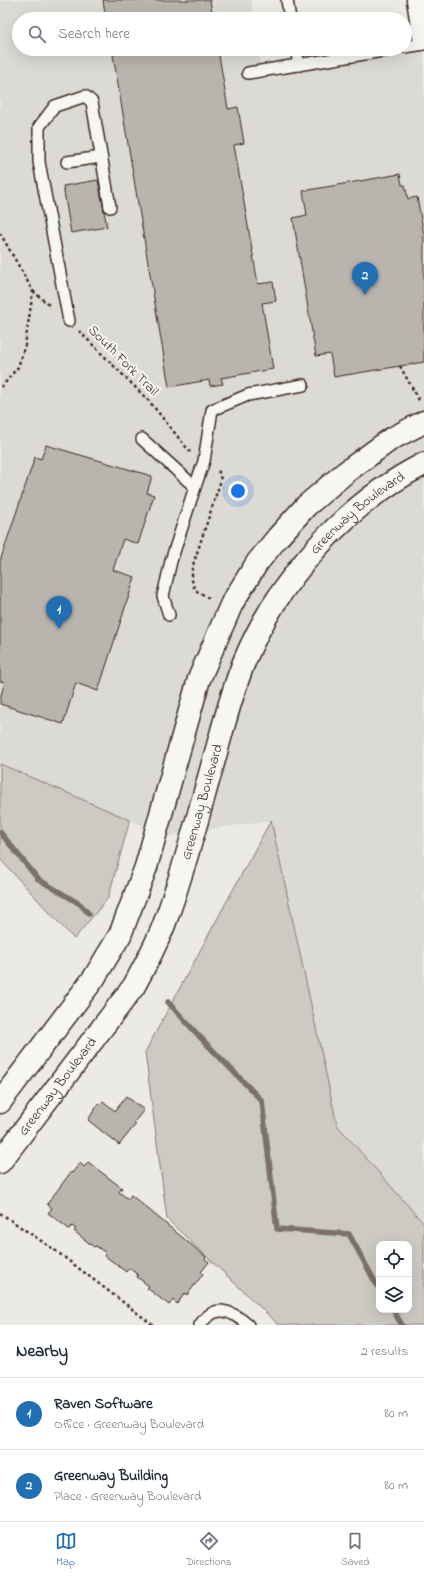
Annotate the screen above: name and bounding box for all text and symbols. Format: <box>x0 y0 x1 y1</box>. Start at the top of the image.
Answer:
search box <box>12 12 412 56</box>
icon: search <box>26 23 48 45</box>
text: Search here <box>58 23 130 45</box>
pin: 2 <box>352 262 378 295</box>
street label: South Fork Trail <box>83 321 163 401</box>
street label: Greenway Boulevard <box>305 466 409 559</box>
your location <box>228 481 248 501</box>
pin: 1 <box>46 596 72 629</box>
street label: Greenway Boulevard <box>176 742 228 862</box>
street label: Greenway Boulevard <box>13 1033 102 1140</box>
map controls <box>376 1241 412 1313</box>
button: locate <box>376 1241 412 1277</box>
button: layers <box>376 1277 412 1313</box>
text: Nearby <box>16 1339 68 1364</box>
text: 2 results <box>361 1342 408 1361</box>
text: Raven Software <box>54 1393 153 1415</box>
text: 1 <box>27 1404 31 1423</box>
text: 80 m <box>384 1404 408 1423</box>
text: Office · Greenway Boulevard <box>54 1415 204 1434</box>
text: Greenway Building <box>54 1465 168 1487</box>
text: 2 <box>26 1476 32 1495</box>
text: 80 m <box>384 1476 408 1495</box>
text: Place · Greenway Boulevard <box>54 1487 201 1506</box>
tab: Map <box>55 1530 77 1570</box>
tab: Directions <box>186 1530 231 1570</box>
tab: Saved <box>341 1530 369 1570</box>

